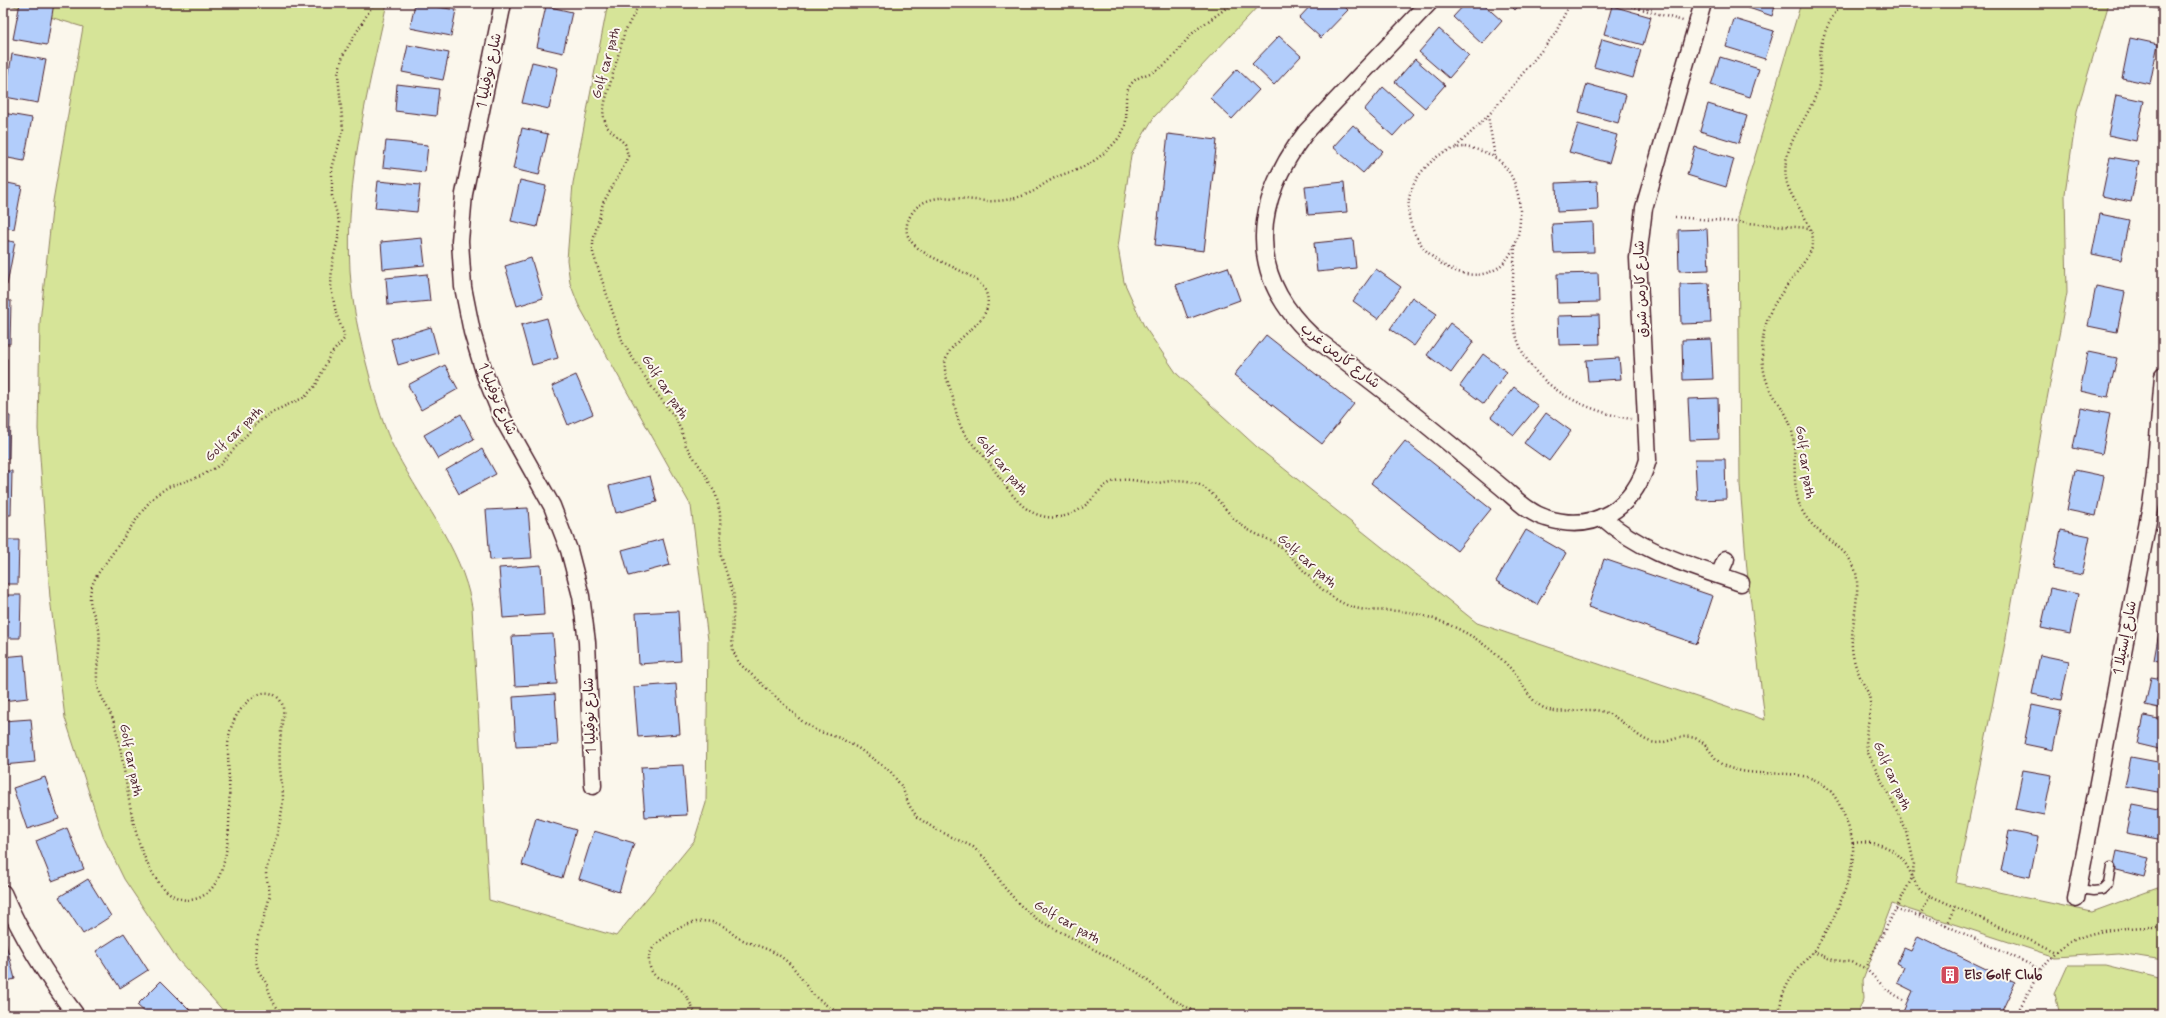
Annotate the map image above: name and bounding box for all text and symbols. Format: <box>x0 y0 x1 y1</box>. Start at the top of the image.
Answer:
street label: Golf car path <box>587 25 625 101</box>
street label: شارع نوفيليا 1 <box>472 31 506 111</box>
street label: شارع كارمن شرق <box>1630 240 1652 338</box>
street label: شارع كارمن غرب <box>1297 319 1383 393</box>
street label: Golf car path <box>637 351 693 423</box>
street label: شارع نوفيليا 1 <box>474 360 520 438</box>
street label: Golf car path <box>201 402 267 466</box>
street label: Golf car path <box>1791 424 1819 500</box>
street label: Golf car path <box>972 431 1032 500</box>
street label: Golf car path <box>1274 530 1341 593</box>
street label: شارع إستيلا 1 <box>2109 599 2141 677</box>
street label: شارع نوفيليا 1 <box>580 677 600 755</box>
street label: Golf car path <box>115 722 147 798</box>
street label: Golf car path <box>1869 739 1915 814</box>
street label: Golf car path <box>1030 896 1104 948</box>
building icon: Els Golf Club <box>1939 964 1961 986</box>
place label: Els Golf Club <box>1964 966 2042 984</box>

